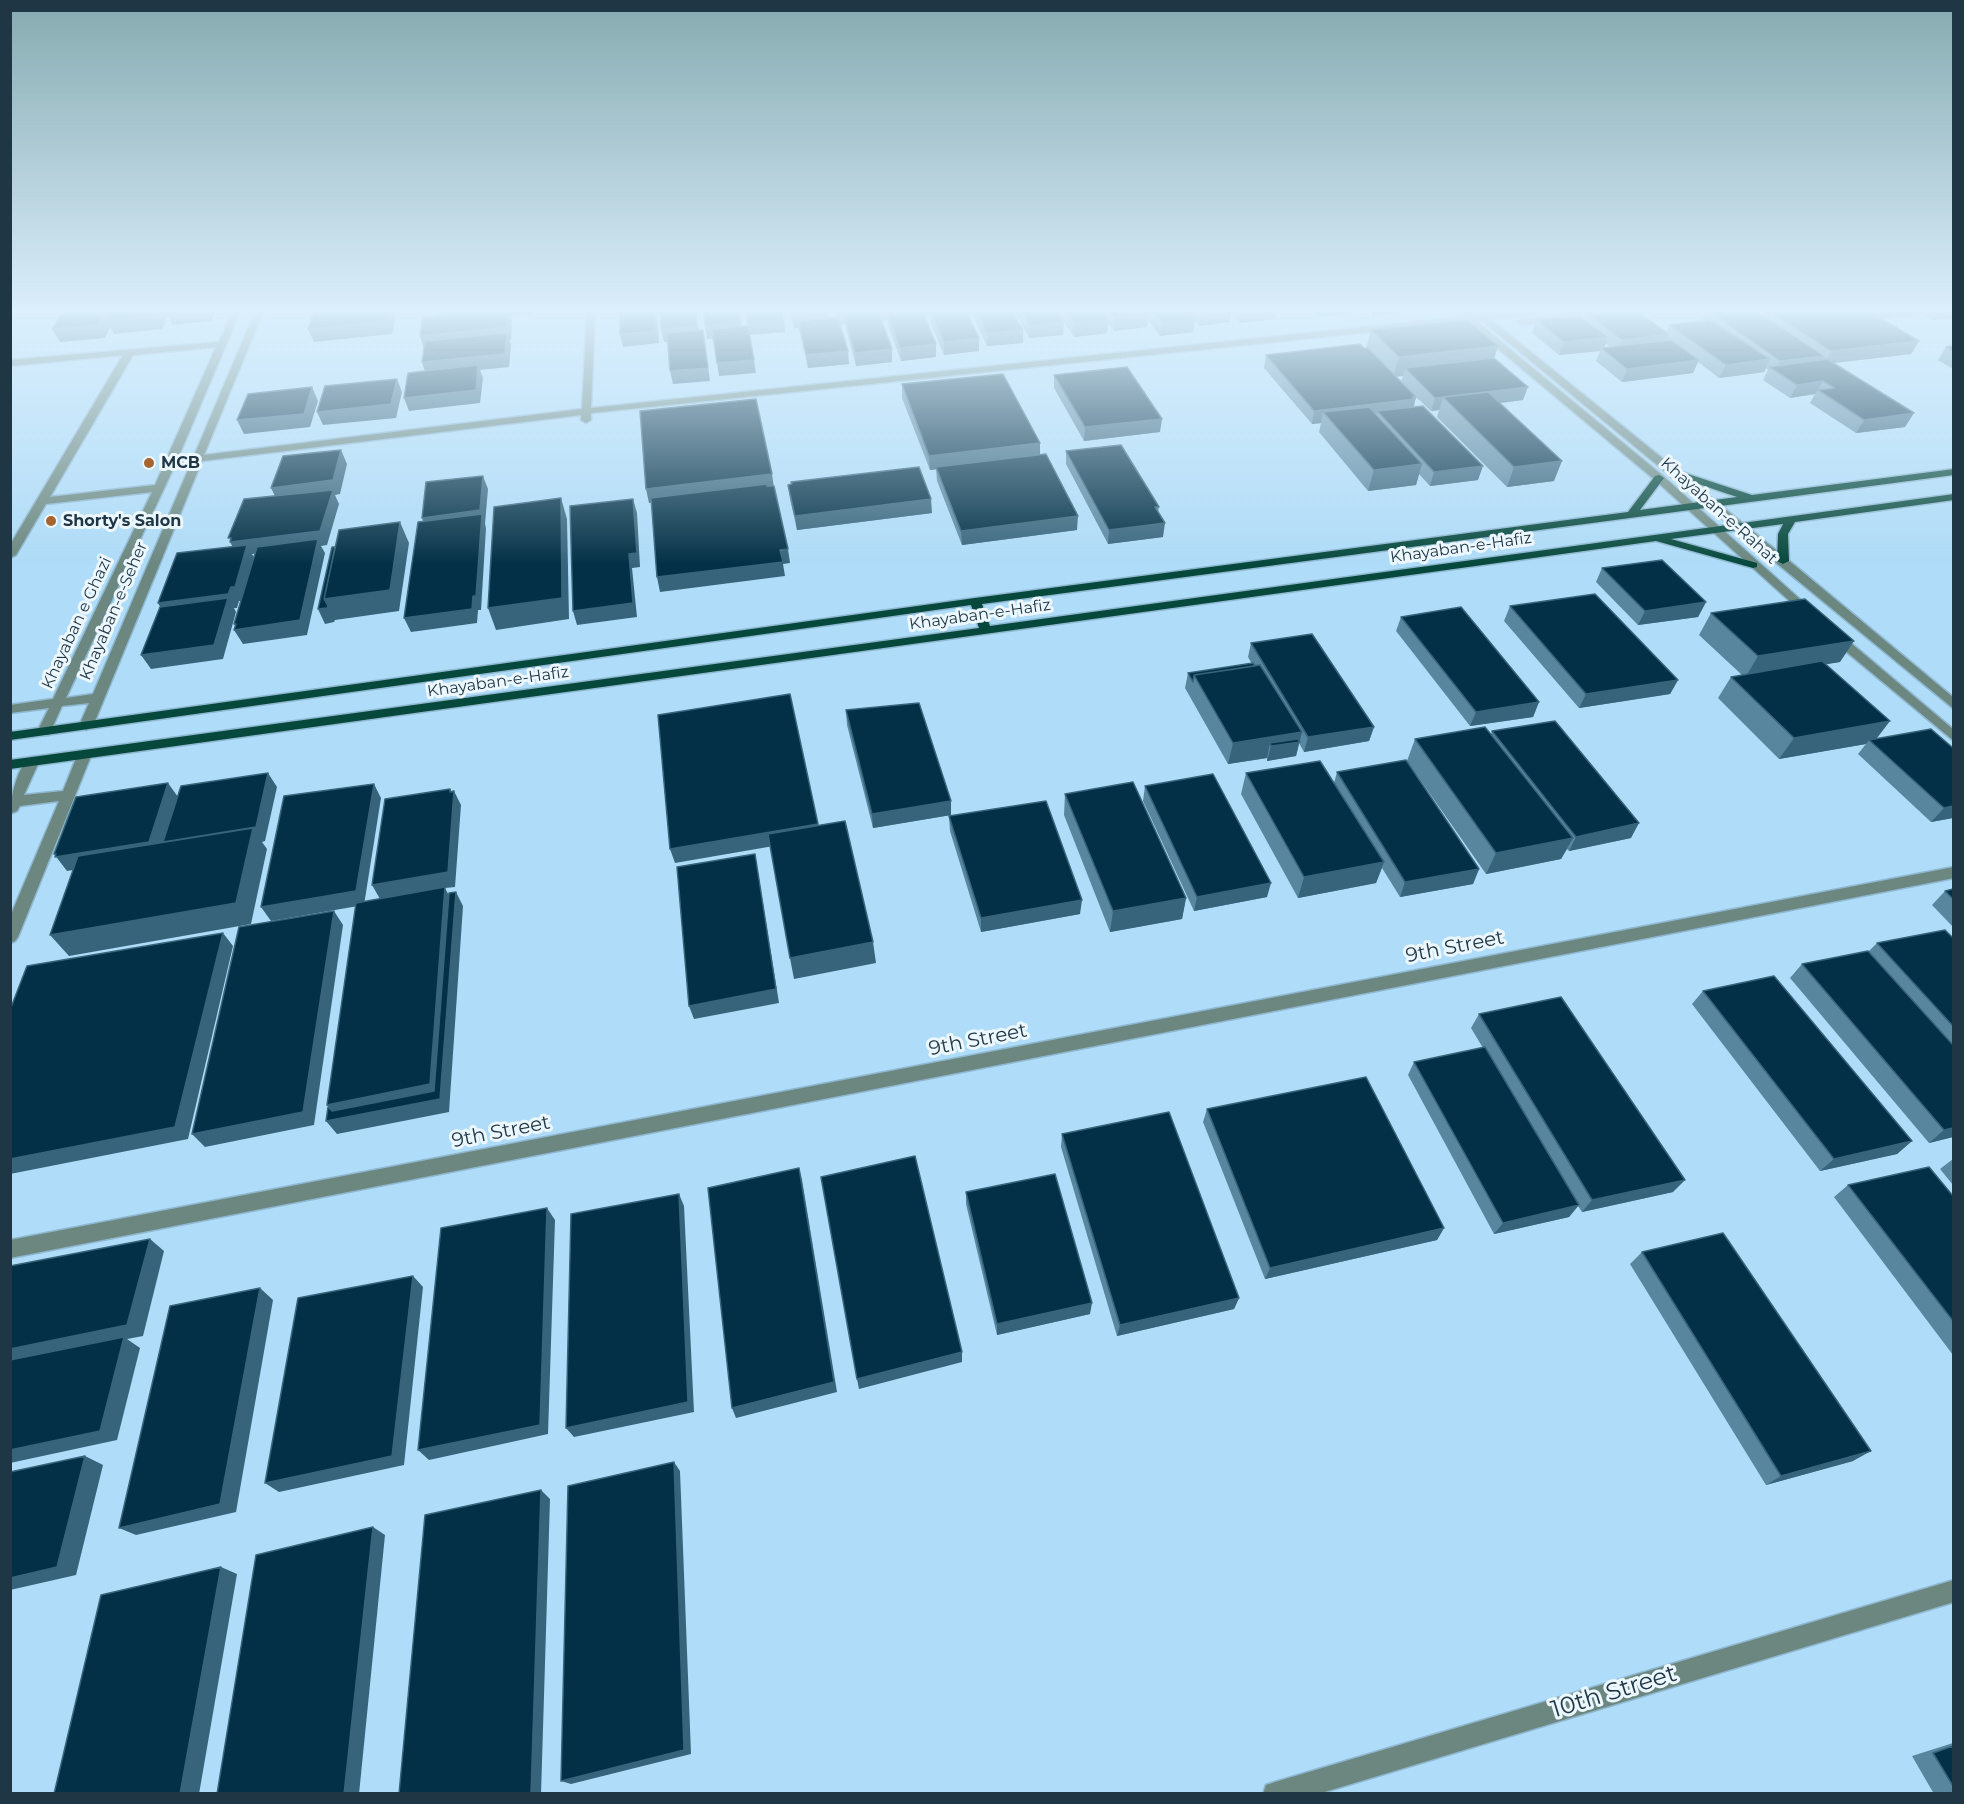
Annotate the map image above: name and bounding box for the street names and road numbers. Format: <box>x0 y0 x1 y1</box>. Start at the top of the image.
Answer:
street label: Khayaban-e-Rahat <box>1657 454 1781 568</box>
street label: Khayaban-e-Hafiz <box>1389 529 1533 567</box>
street label: Khayaban-e-Seher <box>76 539 152 683</box>
street label: Khayaban e Ghazi <box>38 554 116 692</box>
street label: Khayaban-e-Hafiz <box>908 596 1052 634</box>
street label: Khayaban-e-Hafiz <box>426 663 570 701</box>
street label: 9th Street <box>1404 926 1506 968</box>
street label: 9th Street <box>927 1019 1029 1061</box>
street label: 9th Street <box>450 1111 552 1153</box>
street label: 10th Street <box>1548 1659 1680 1725</box>

